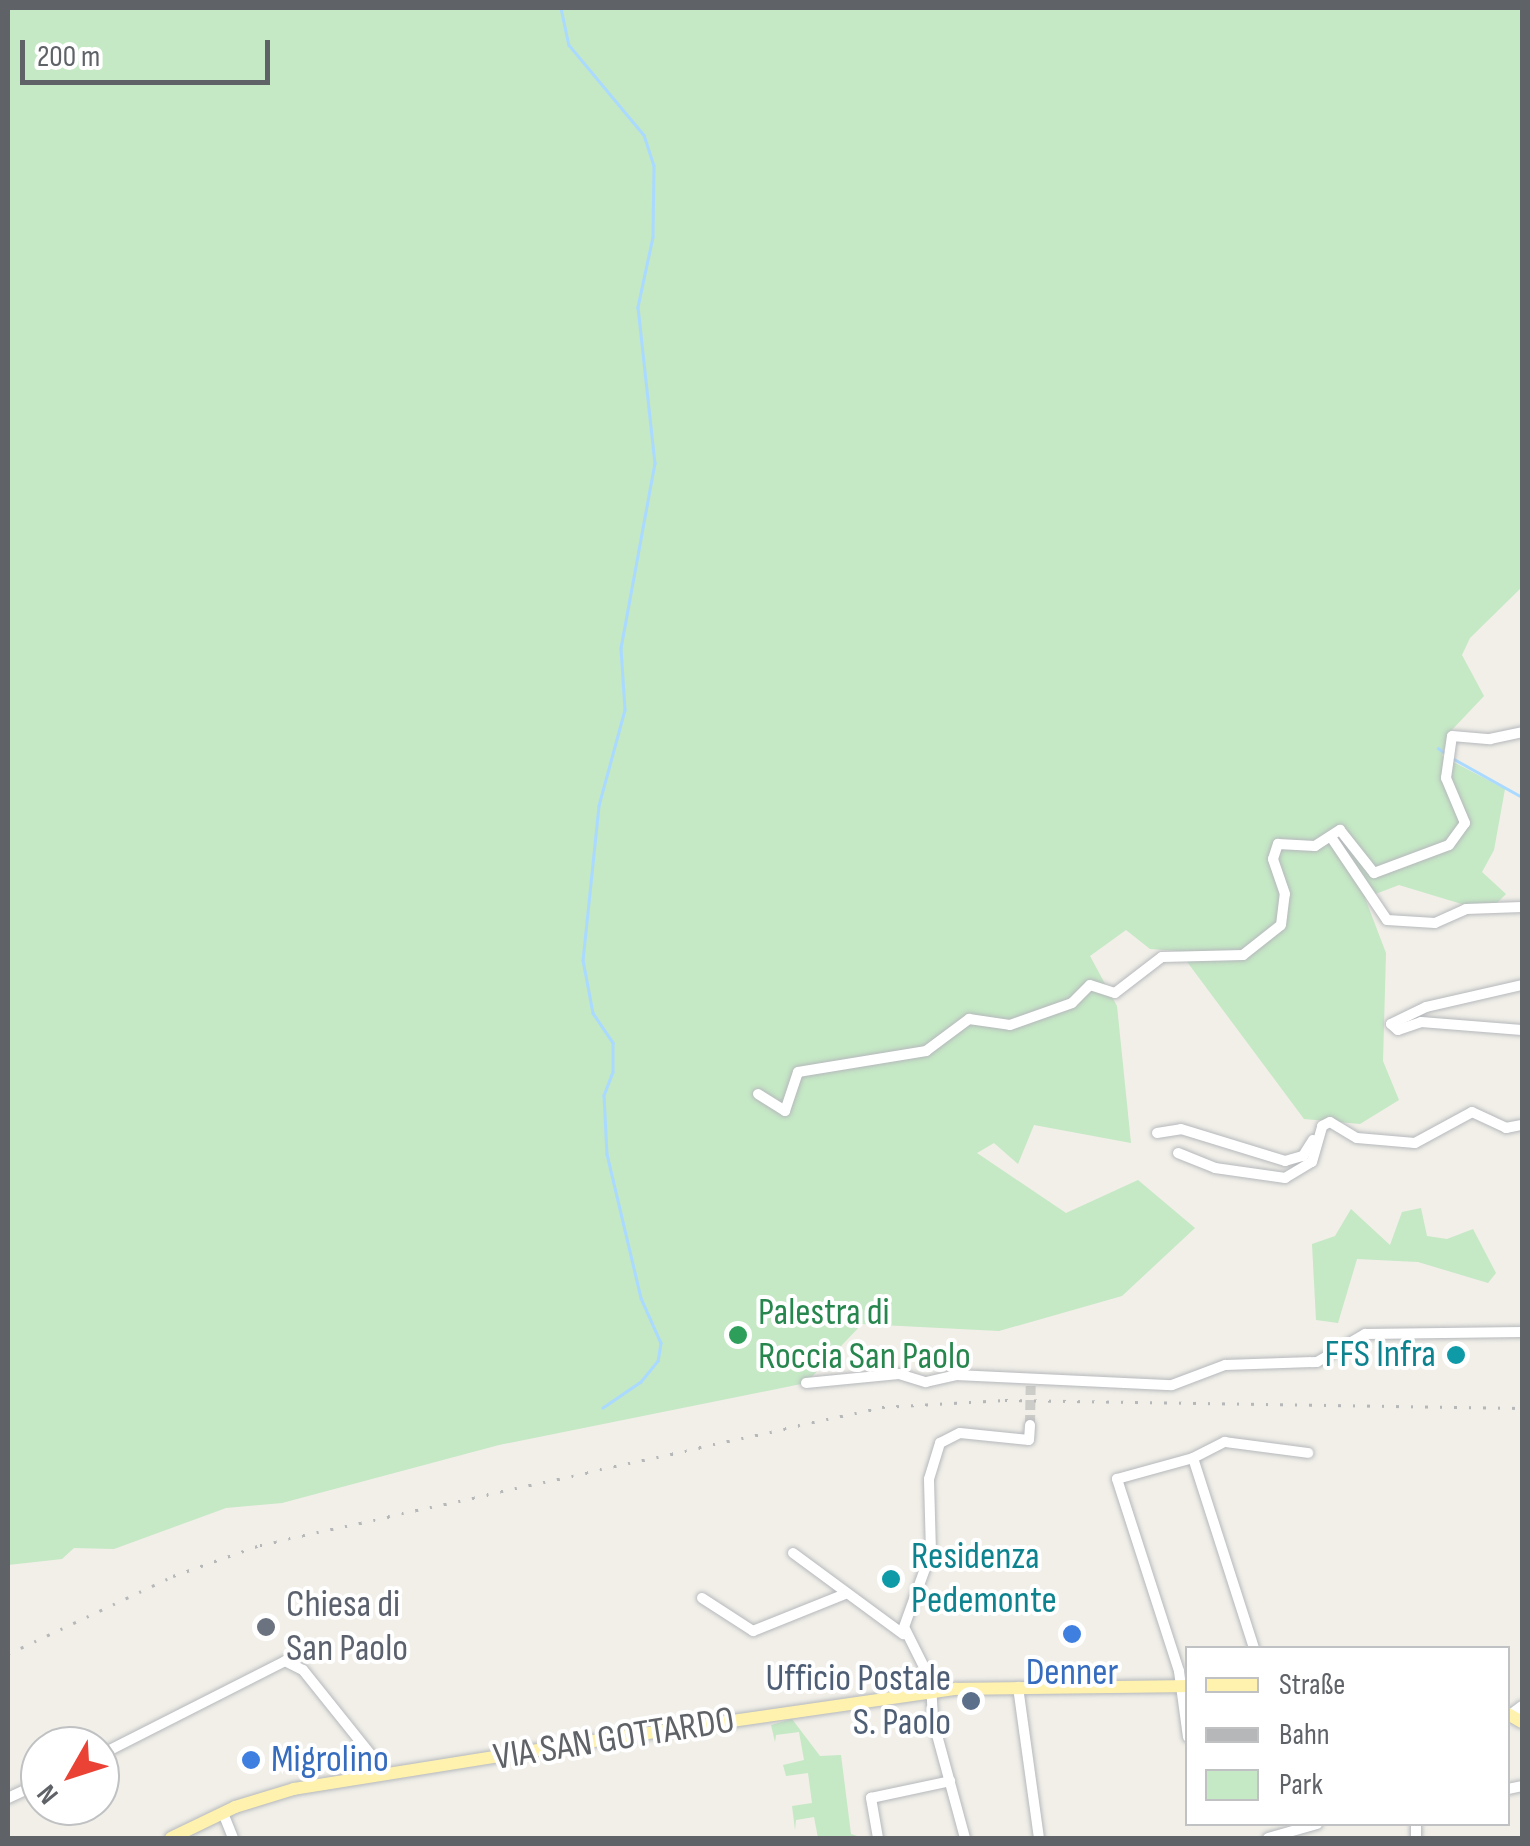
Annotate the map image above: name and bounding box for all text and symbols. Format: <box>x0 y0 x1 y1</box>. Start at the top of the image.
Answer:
scale bar <box>25 20 275 82</box>
text: 200 m <box>37 39 100 75</box>
place label: Palestra di Roccia San Paolo <box>758 1290 971 1380</box>
marker: Palestra di Roccia San Paolo <box>727 1324 749 1346</box>
place label: FFS Infra <box>1325 1332 1436 1378</box>
marker: FFS Infra <box>1445 1344 1467 1366</box>
place label: Residenza Pedemonte <box>911 1534 1057 1624</box>
marker: Residenza Pedemonte <box>880 1568 902 1590</box>
place label: Chiesa di San Paolo <box>286 1582 408 1672</box>
marker: Chiesa di San Paolo <box>255 1616 277 1638</box>
marker: Denner <box>1061 1623 1083 1645</box>
legend <box>1185 1646 1510 1826</box>
place label: Denner <box>1026 1650 1118 1696</box>
place label: Ufficio Postale S. Paolo <box>765 1656 951 1746</box>
text: Straße <box>1279 1667 1345 1703</box>
marker: Ufficio Postale S. Paolo <box>960 1690 982 1712</box>
street label: VIA SAN GOTTARDO <box>490 1697 738 1781</box>
text: Bahn <box>1279 1717 1330 1753</box>
north arrow <box>20 1726 120 1826</box>
place label: Migrolino <box>271 1737 389 1783</box>
marker: Migrolino <box>240 1749 262 1771</box>
text: Park <box>1279 1767 1323 1803</box>
text: N <box>30 1778 65 1810</box>

